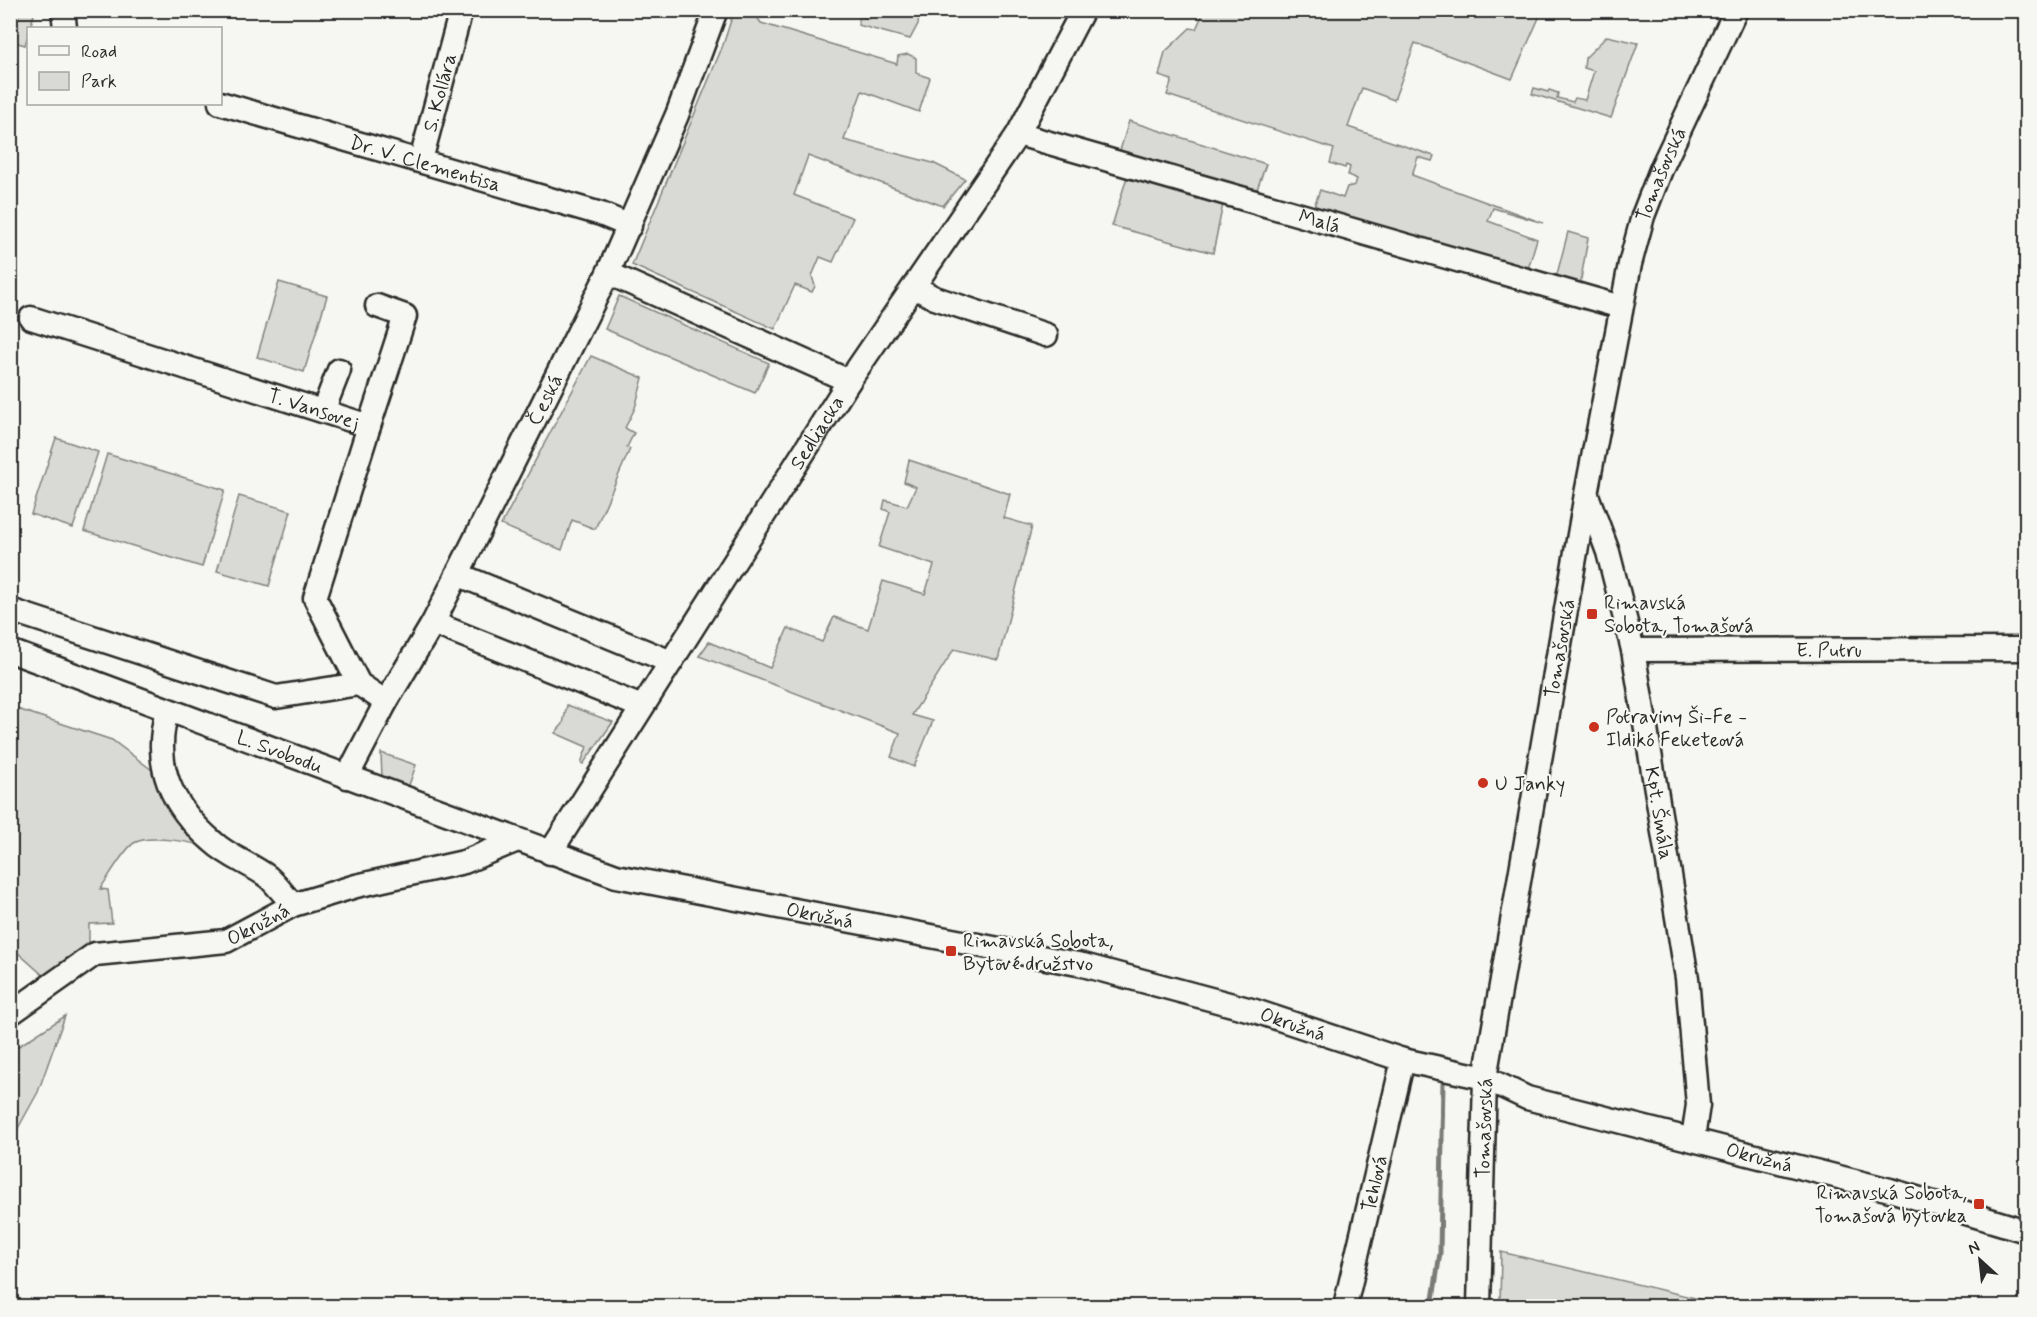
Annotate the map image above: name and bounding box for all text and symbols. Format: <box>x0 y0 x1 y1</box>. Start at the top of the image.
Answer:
legend <box>27 27 222 105</box>
text: Road <box>81 40 117 64</box>
street label: S. Kollára <box>417 50 464 135</box>
text: Park <box>81 70 117 94</box>
street label: Tomašovská <box>1630 123 1694 226</box>
street label: Dr. V. Clementisa <box>346 130 504 199</box>
street label: Malá <box>1295 203 1343 241</box>
street label: Česká <box>522 370 570 431</box>
street label: T. Vansovej <box>264 383 363 437</box>
street label: Sedliacka <box>784 391 851 475</box>
place label: Rimavská Sobota, Tomašová <box>1604 590 1754 640</box>
street label: Tomašovská <box>1539 597 1583 700</box>
marker: Rimavská Sobota, Tomašová <box>1585 607 1599 621</box>
street label: E. Putru <box>1796 637 1862 665</box>
place label: Potraviny Ši-Fe - Ildikó Feketeová <box>1606 704 1747 754</box>
marker: Potraviny Ši-Fe - Ildikó Feketeová <box>1587 720 1601 734</box>
street label: L. Svobodu <box>233 724 326 781</box>
street label: Kpt. Šmála <box>1637 765 1679 862</box>
place label: U Janky <box>1495 771 1565 798</box>
marker: U Janky <box>1476 776 1490 790</box>
street label: Okružná <box>222 897 295 953</box>
street label: Okružná <box>784 897 856 936</box>
place label: Rimavská Sobota, Bytové družstvo <box>963 928 1113 978</box>
marker: Rimavská Sobota, Bytové družstvo <box>944 944 958 958</box>
street label: Okružná <box>1256 1002 1329 1049</box>
street label: Tomašovská <box>1470 1078 1500 1179</box>
street label: Okružná <box>1723 1137 1795 1180</box>
street label: Tehlová <box>1356 1153 1395 1215</box>
place label: Rimavská Sobota, Tomašová bytovka <box>1815 1180 1967 1230</box>
marker: Rimavská Sobota, Tomašová bytovka <box>1972 1197 1986 1211</box>
north arrow <box>1950 1230 2010 1290</box>
text: N <box>1964 1236 1983 1260</box>

